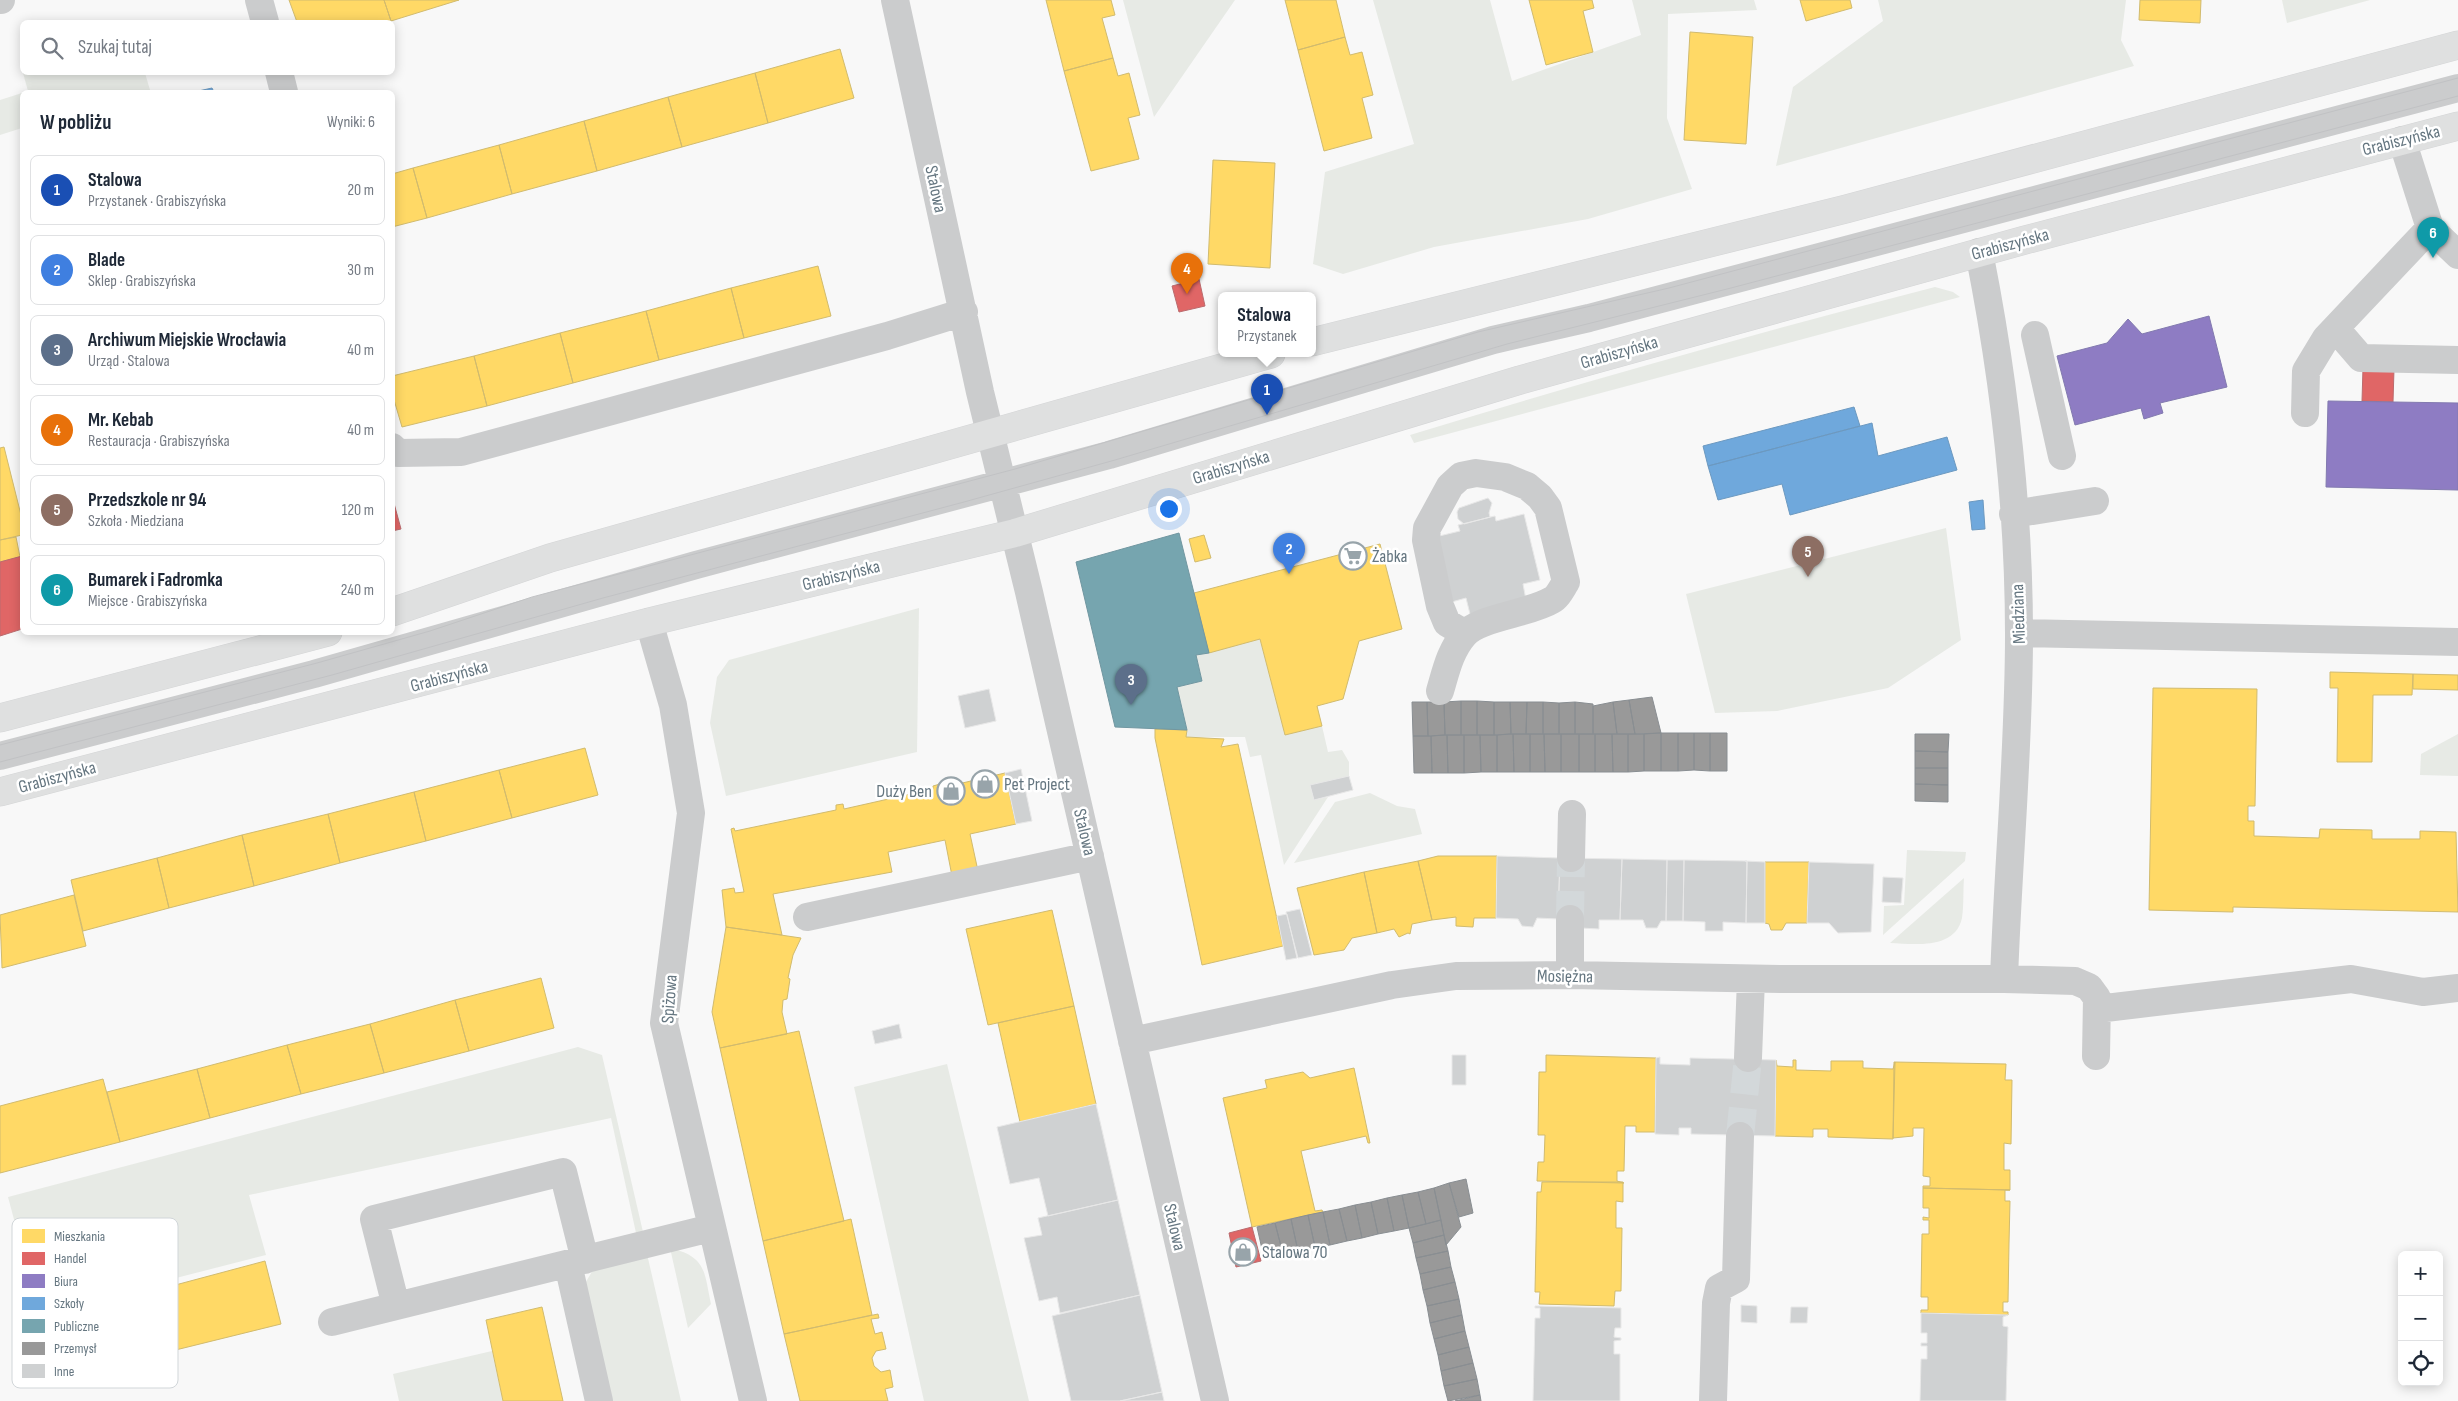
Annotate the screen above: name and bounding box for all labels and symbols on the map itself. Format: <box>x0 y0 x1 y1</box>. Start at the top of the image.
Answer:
street label: Grabiszyńska <box>2360 121 2442 160</box>
street label: Stalowa <box>920 164 951 215</box>
pin: 6 <box>2417 217 2449 258</box>
street label: Grabiszyńska <box>1969 224 2051 265</box>
pin: 4 <box>1171 253 1203 294</box>
street label: Grabiszyńska <box>1578 331 1660 374</box>
pin: 1 <box>1251 374 1283 415</box>
street label: Grabiszyńska <box>1190 446 1272 489</box>
your location <box>1156 496 1182 522</box>
pin: 2 <box>1273 533 1305 574</box>
pin: 5 <box>1792 536 1824 577</box>
supermarket icon: Żabka <box>1338 541 1368 571</box>
place label: Żabka <box>1372 546 1408 567</box>
street label: Grabiszyńska <box>800 556 882 595</box>
street label: Miedziana <box>2007 583 2030 644</box>
street label: Grabiszyńska <box>408 656 490 697</box>
pin: 3 <box>1115 664 1147 705</box>
street label: Grabiszyńska <box>16 757 98 798</box>
shop icon: Pet Project <box>970 769 1000 799</box>
place label: Pet Project <box>1004 774 1071 795</box>
shop icon: Duży Ben <box>936 776 966 806</box>
place label: Duży Ben <box>876 781 932 802</box>
street label: Stalowa <box>1069 807 1100 858</box>
street label: Mosiężna <box>1537 966 1593 987</box>
street label: Spiżowa <box>657 974 682 1024</box>
street label: Stalowa <box>1159 1202 1190 1253</box>
legend <box>12 1218 178 1388</box>
text: Mieszkania <box>54 1228 105 1245</box>
shop icon: Stalowa 70 <box>1228 1237 1258 1267</box>
place label: Stalowa 70 <box>1262 1242 1328 1263</box>
text: Handel <box>54 1250 87 1267</box>
text: Biura <box>54 1273 78 1290</box>
text: Szkoły <box>54 1295 85 1312</box>
text: Publiczne <box>54 1318 99 1335</box>
text: Przemysł <box>54 1340 97 1357</box>
text: Inne <box>54 1363 74 1380</box>

